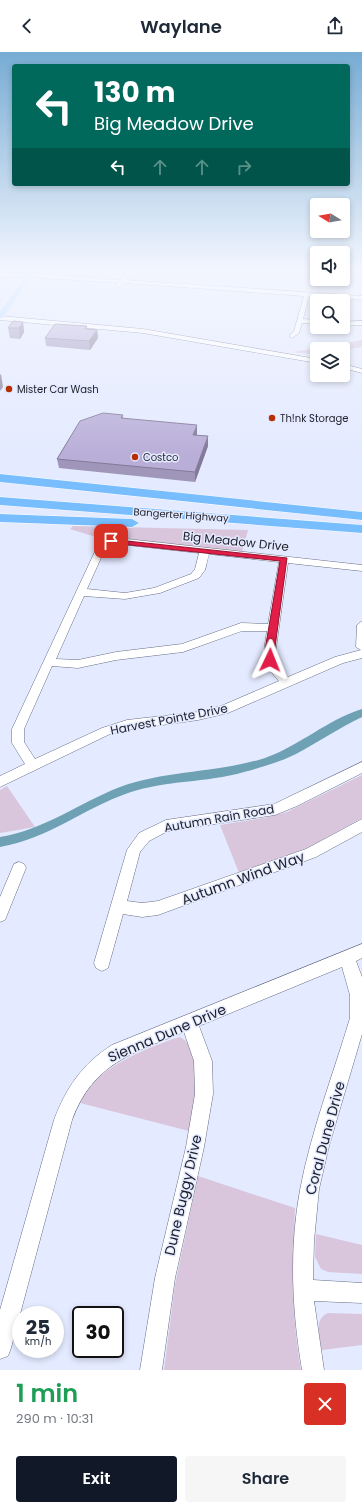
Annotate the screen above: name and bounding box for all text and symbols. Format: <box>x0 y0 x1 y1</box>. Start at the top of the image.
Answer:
text: Waylane <box>140 14 222 39</box>
icon: back <box>16 15 38 37</box>
icon: share <box>324 15 346 37</box>
text: 130 m <box>94 73 175 112</box>
icon: left <box>28 80 80 132</box>
text: Big Meadow Drive <box>94 111 254 136</box>
icon: left <box>107 156 129 178</box>
icon: ahead <box>149 156 171 178</box>
icon: ahead <box>191 156 213 178</box>
icon: right <box>233 156 255 178</box>
north arrow <box>310 198 350 238</box>
map controls <box>310 198 350 382</box>
button: sound <box>310 246 350 286</box>
button: search <box>310 294 350 334</box>
button: layers <box>310 342 350 382</box>
place label: Mister Car Wash <box>17 382 99 397</box>
marker: Mister Car Wash <box>4 384 14 394</box>
place label: Th!nk Storage <box>280 411 348 426</box>
marker: Th!nk Storage <box>267 413 277 423</box>
place label: Costco <box>143 450 178 465</box>
marker: Costco <box>130 452 140 462</box>
street label: Bangerter Highway <box>133 504 229 526</box>
pin <box>94 524 128 558</box>
street label: Big Meadow Drive <box>182 527 290 555</box>
icon: arrive <box>100 530 122 552</box>
position arrow <box>249 639 291 681</box>
street label: Harvest Pointe Drive <box>109 699 229 739</box>
street label: Autumn Rain Road <box>163 800 275 836</box>
street label: Autumn Wind Way <box>179 846 308 910</box>
street label: Sienna Dune Drive <box>105 999 230 1067</box>
street label: Coral Dune Drive <box>300 1079 350 1197</box>
street label: Dune Buggy Drive <box>159 1132 207 1257</box>
speed limit sign: 30 <box>72 1306 124 1358</box>
text: 25 <box>26 1313 50 1341</box>
text: km/h <box>25 1334 51 1349</box>
text: 1 min <box>16 1377 78 1410</box>
button: close <box>304 1383 346 1425</box>
text: 290 m · 10:31 <box>16 1409 93 1428</box>
button: Exit <box>16 1456 177 1502</box>
button: Share <box>185 1456 346 1502</box>

